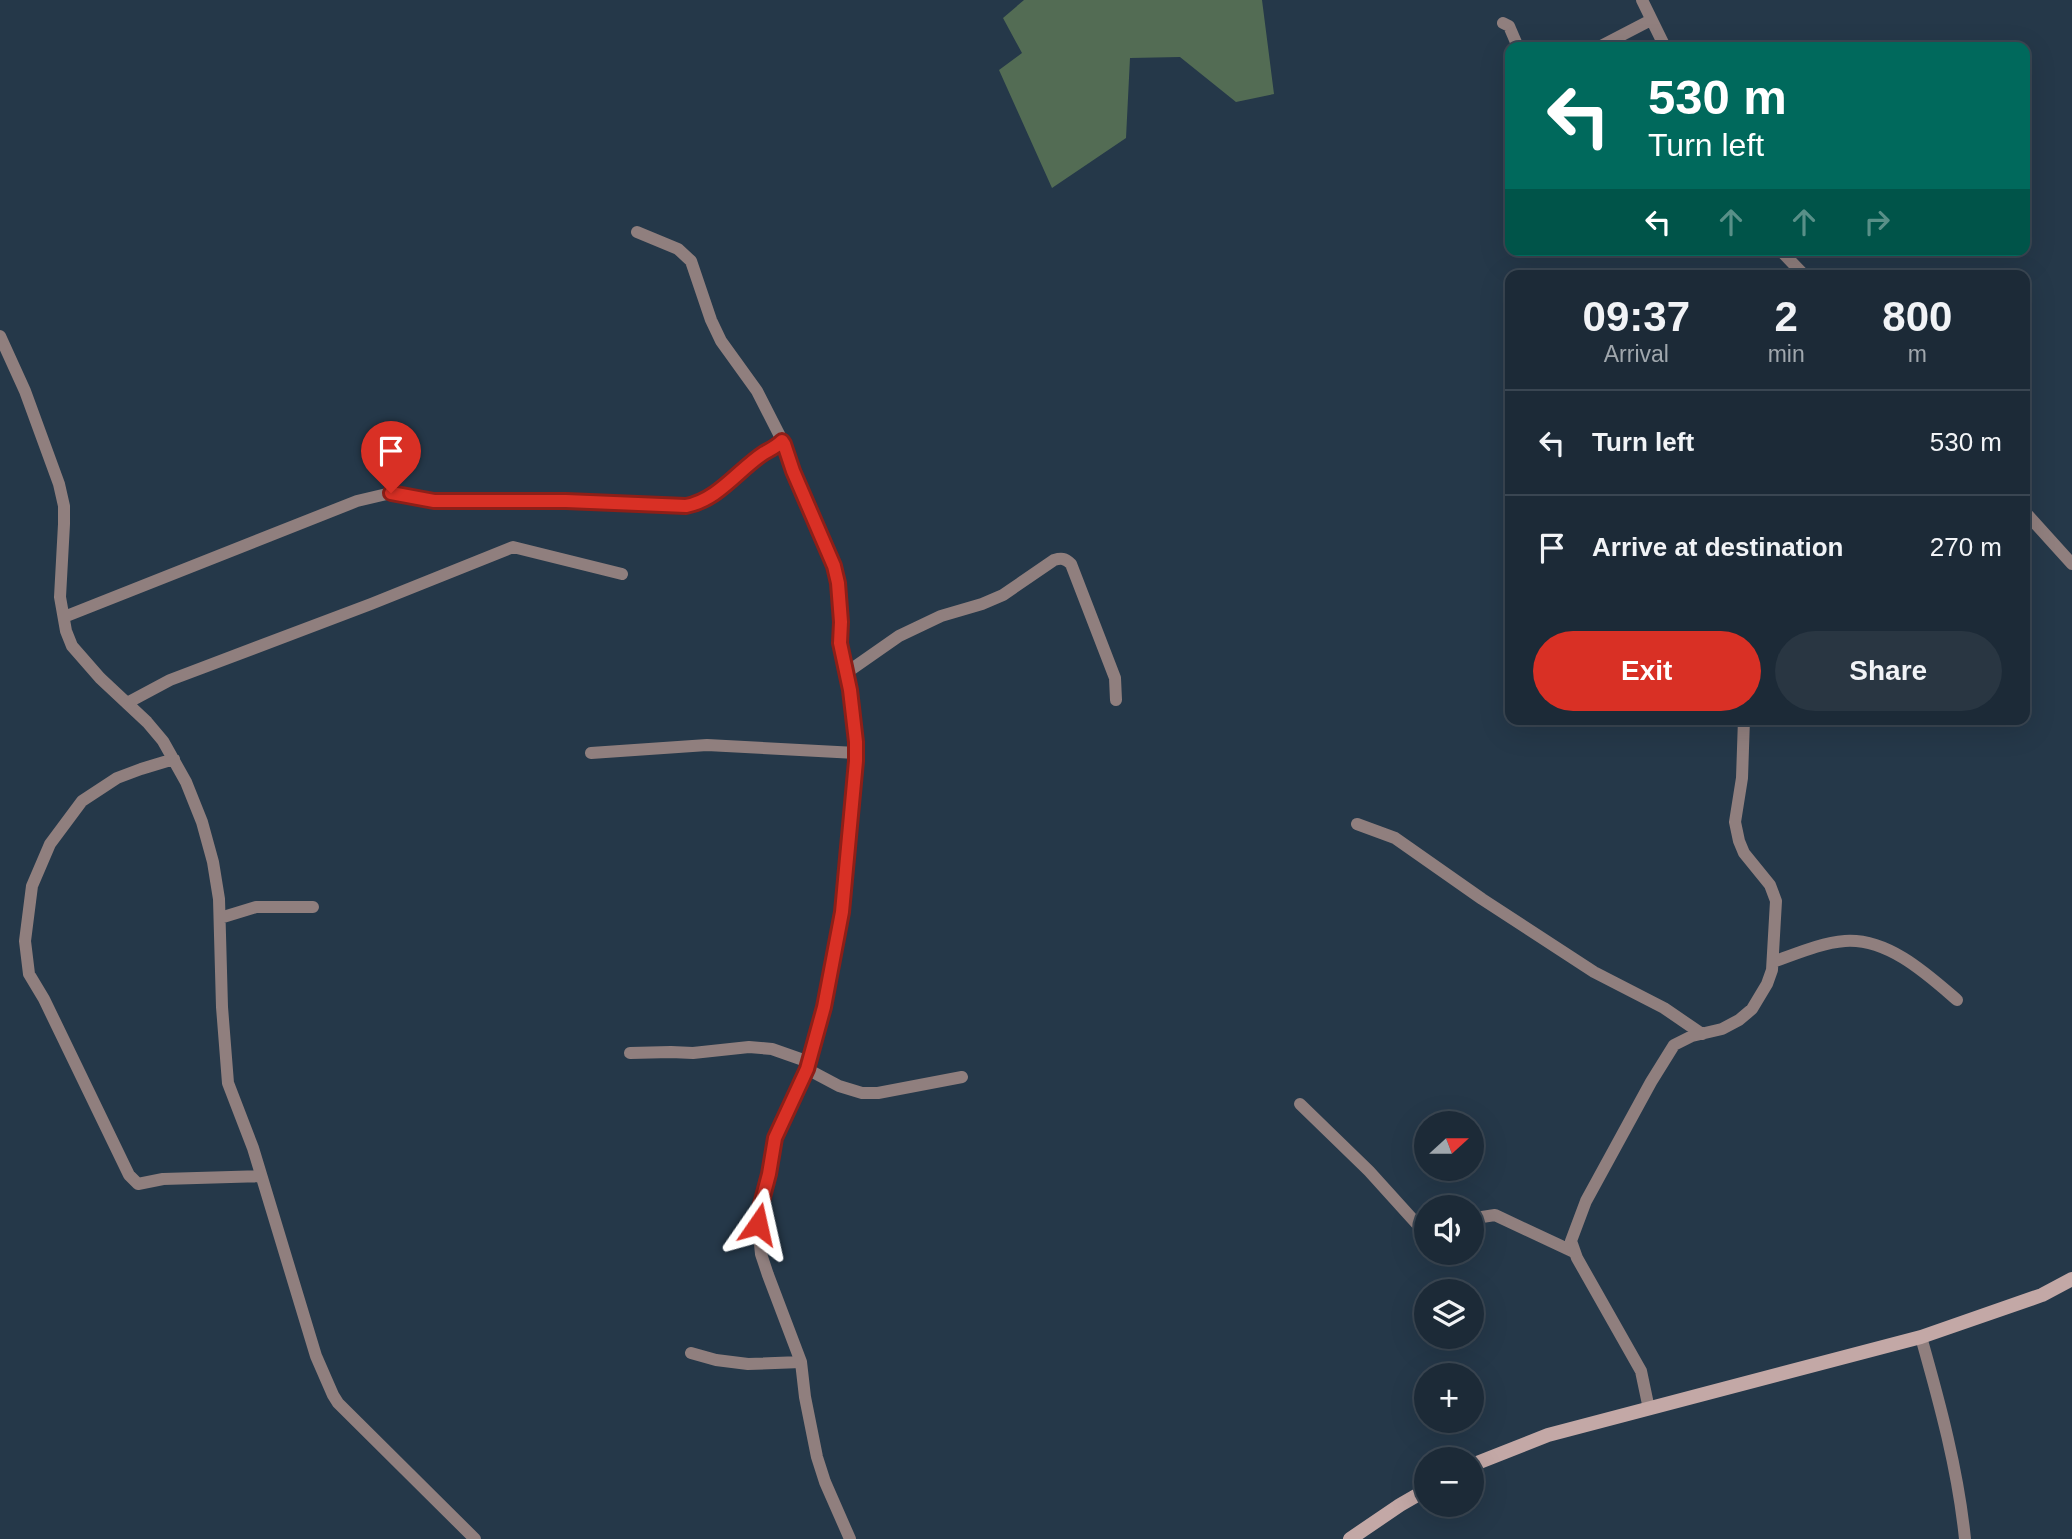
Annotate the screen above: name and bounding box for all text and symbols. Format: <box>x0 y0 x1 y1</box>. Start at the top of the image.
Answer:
icon: left <box>1533 70 1624 161</box>
text: 530 m <box>1648 70 1787 124</box>
text: Turn left <box>1648 127 1764 163</box>
icon: left <box>1639 203 1677 241</box>
icon: ahead <box>1712 203 1750 241</box>
icon: ahead <box>1785 203 1823 241</box>
icon: right <box>1858 203 1896 241</box>
text: 09:37 <box>1583 293 1690 340</box>
text: 2 <box>1774 293 1798 340</box>
text: 800 <box>1882 293 1952 340</box>
text: Arrival <box>1604 341 1669 367</box>
text: min <box>1768 341 1805 367</box>
text: m <box>1908 341 1927 367</box>
pin <box>361 421 421 493</box>
icon: left <box>1533 424 1571 462</box>
text: Turn left <box>1592 427 1694 457</box>
text: 530 m <box>1930 427 2002 457</box>
icon: arrive <box>372 432 410 470</box>
icon: arrive <box>1533 529 1571 567</box>
text: Arrive at destination <box>1592 532 1843 562</box>
text: 270 m <box>1930 532 2002 562</box>
button: Exit <box>1533 631 1761 711</box>
button: Share <box>1775 631 2002 711</box>
north arrow <box>1414 1111 1484 1181</box>
map controls <box>1414 1111 1484 1517</box>
position arrow <box>721 1187 795 1261</box>
button: sound <box>1414 1195 1484 1265</box>
button: layers <box>1414 1279 1484 1349</box>
button: + <box>1414 1363 1484 1433</box>
button: − <box>1414 1447 1484 1517</box>

